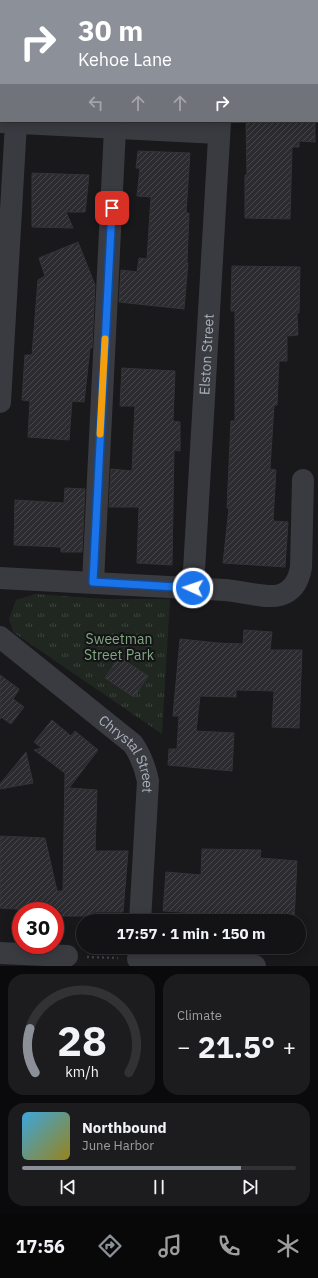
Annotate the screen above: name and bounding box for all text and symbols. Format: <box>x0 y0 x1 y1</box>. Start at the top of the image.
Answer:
text: 30 m <box>78 12 143 49</box>
icon: right <box>12 16 64 68</box>
text: Kehoe Lane <box>78 48 172 71</box>
icon: left <box>85 92 107 114</box>
icon: ahead <box>127 92 149 114</box>
icon: ahead <box>169 92 191 114</box>
icon: right <box>211 92 233 114</box>
pin <box>95 191 129 225</box>
icon: arrive <box>101 197 123 219</box>
street label: Elston Street <box>195 313 218 395</box>
position arrow <box>172 567 214 609</box>
park label: Sweetman Street Park <box>84 630 155 664</box>
street label: Chrystal Street <box>95 711 157 793</box>
speed limit sign: 30 <box>12 902 64 954</box>
text: 17:57 · 1 min · 150 m <box>117 924 265 943</box>
text: Climate <box>177 1007 222 1024</box>
text: 28 <box>57 1012 106 1066</box>
text: 21.5° <box>198 1027 275 1066</box>
text: − <box>177 1032 190 1061</box>
text: + <box>283 1032 296 1061</box>
text: km/h <box>65 1061 98 1080</box>
text: Northbound <box>82 1118 167 1137</box>
text: June Harbor <box>82 1137 154 1154</box>
icon: previous <box>57 1176 79 1198</box>
icon: pause <box>148 1176 170 1198</box>
icon: next <box>239 1176 261 1198</box>
icon: directions <box>96 1232 124 1260</box>
icon: music <box>156 1232 184 1260</box>
icon: phone <box>215 1232 243 1260</box>
icon: climate <box>274 1232 302 1260</box>
text: 17:56 <box>16 1235 65 1258</box>

